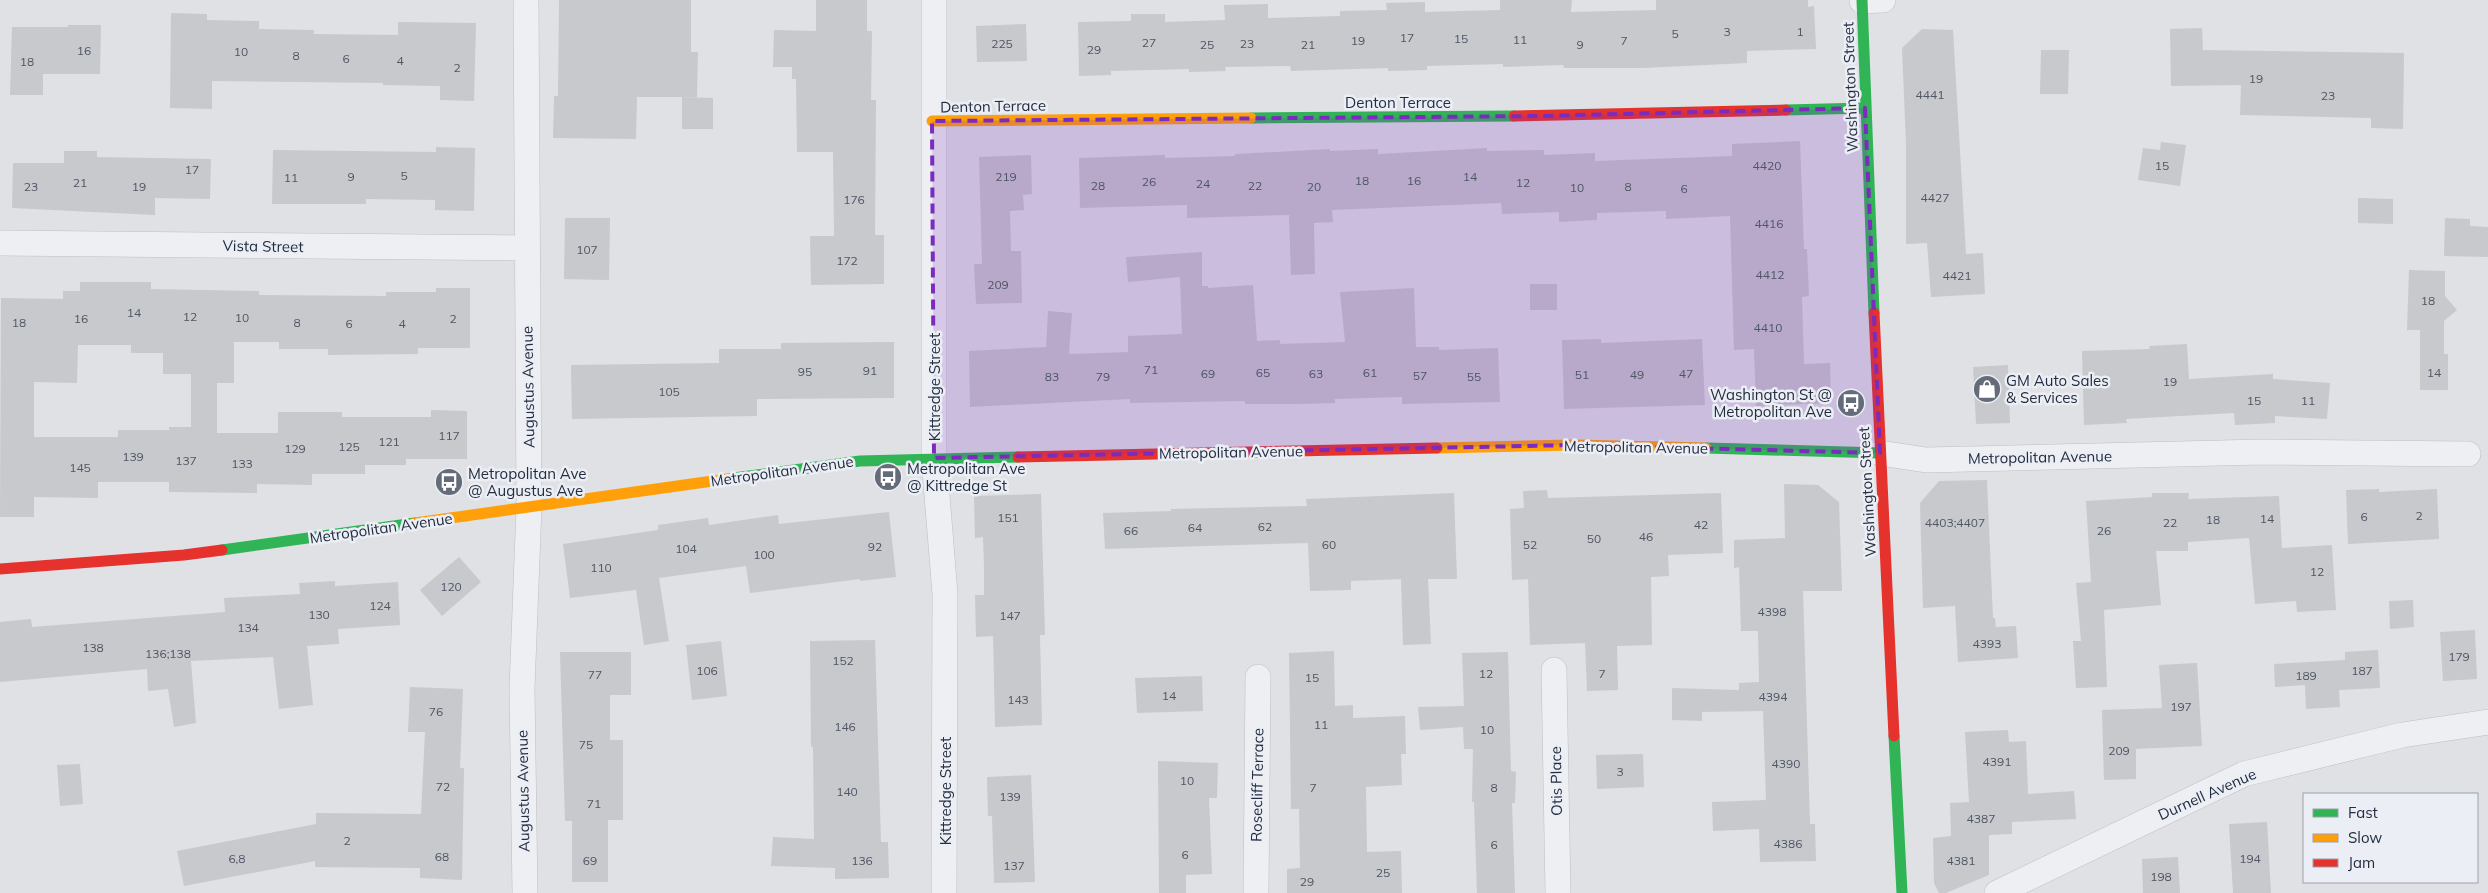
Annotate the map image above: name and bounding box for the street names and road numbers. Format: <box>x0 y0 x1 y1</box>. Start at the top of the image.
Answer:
street label: Washington Street <box>1838 22 1862 152</box>
street label: Denton Terrace <box>1345 93 1451 112</box>
street label: Denton Terrace <box>940 96 1046 116</box>
street label: Vista Street <box>222 236 304 256</box>
street label: Augustus Avenue <box>517 326 539 448</box>
street label: Kittredge Street <box>925 333 944 441</box>
street label: Washington Street <box>1854 426 1880 558</box>
street label: Metropolitan Avenue <box>1564 436 1708 458</box>
street label: Metropolitan Avenue <box>1159 441 1303 463</box>
street label: Metropolitan Avenue <box>1968 446 2112 468</box>
street label: Metropolitan Avenue <box>709 452 855 490</box>
street label: Metropolitan Avenue <box>308 509 454 547</box>
street label: Rosecliff Terrace <box>1247 728 1267 842</box>
street label: Augustus Avenue <box>512 730 534 852</box>
street label: Kittredge Street <box>936 737 955 845</box>
street label: Otis Place <box>1546 746 1566 816</box>
street label: Durnell Avenue <box>2155 764 2259 824</box>

